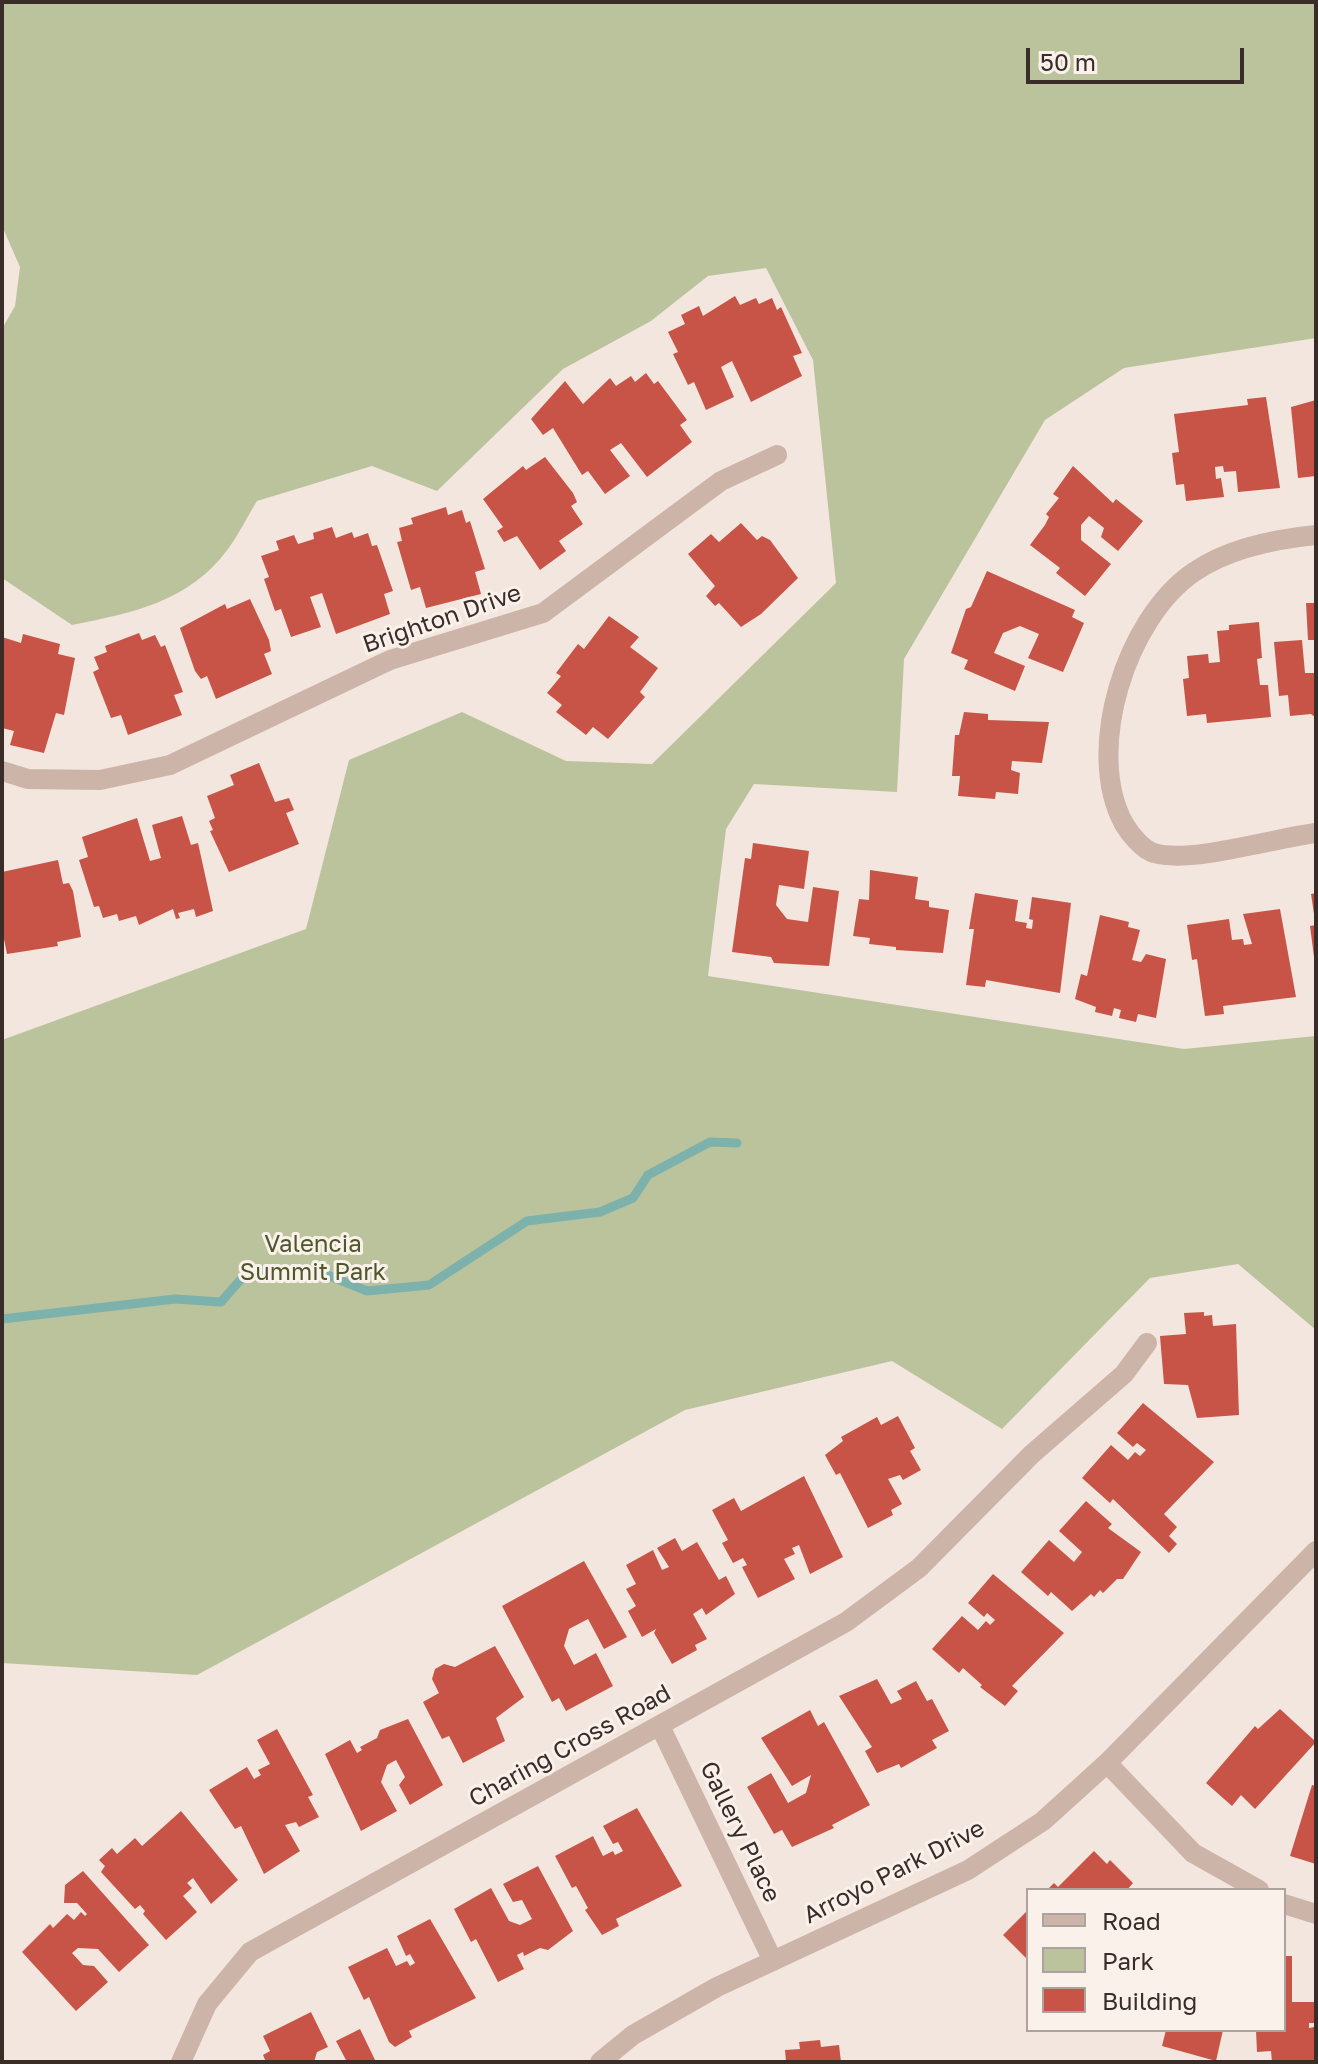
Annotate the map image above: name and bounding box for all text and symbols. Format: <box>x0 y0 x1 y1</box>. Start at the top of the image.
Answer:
scale bar <box>1030 32 1248 82</box>
text: 50 m <box>1040 47 1096 76</box>
street label: Brighton Drive <box>359 578 525 660</box>
park label: Valencia Summit Park <box>240 1230 386 1286</box>
street label: Charing Cross Road <box>464 1679 676 1813</box>
street label: Gallery Place <box>694 1757 786 1907</box>
street label: Arroyo Park Drive <box>799 1814 989 1930</box>
legend <box>1026 1888 1286 2032</box>
text: Road <box>1102 1906 1161 1935</box>
text: Park <box>1102 1946 1154 1975</box>
text: Building <box>1102 1986 1197 2015</box>

